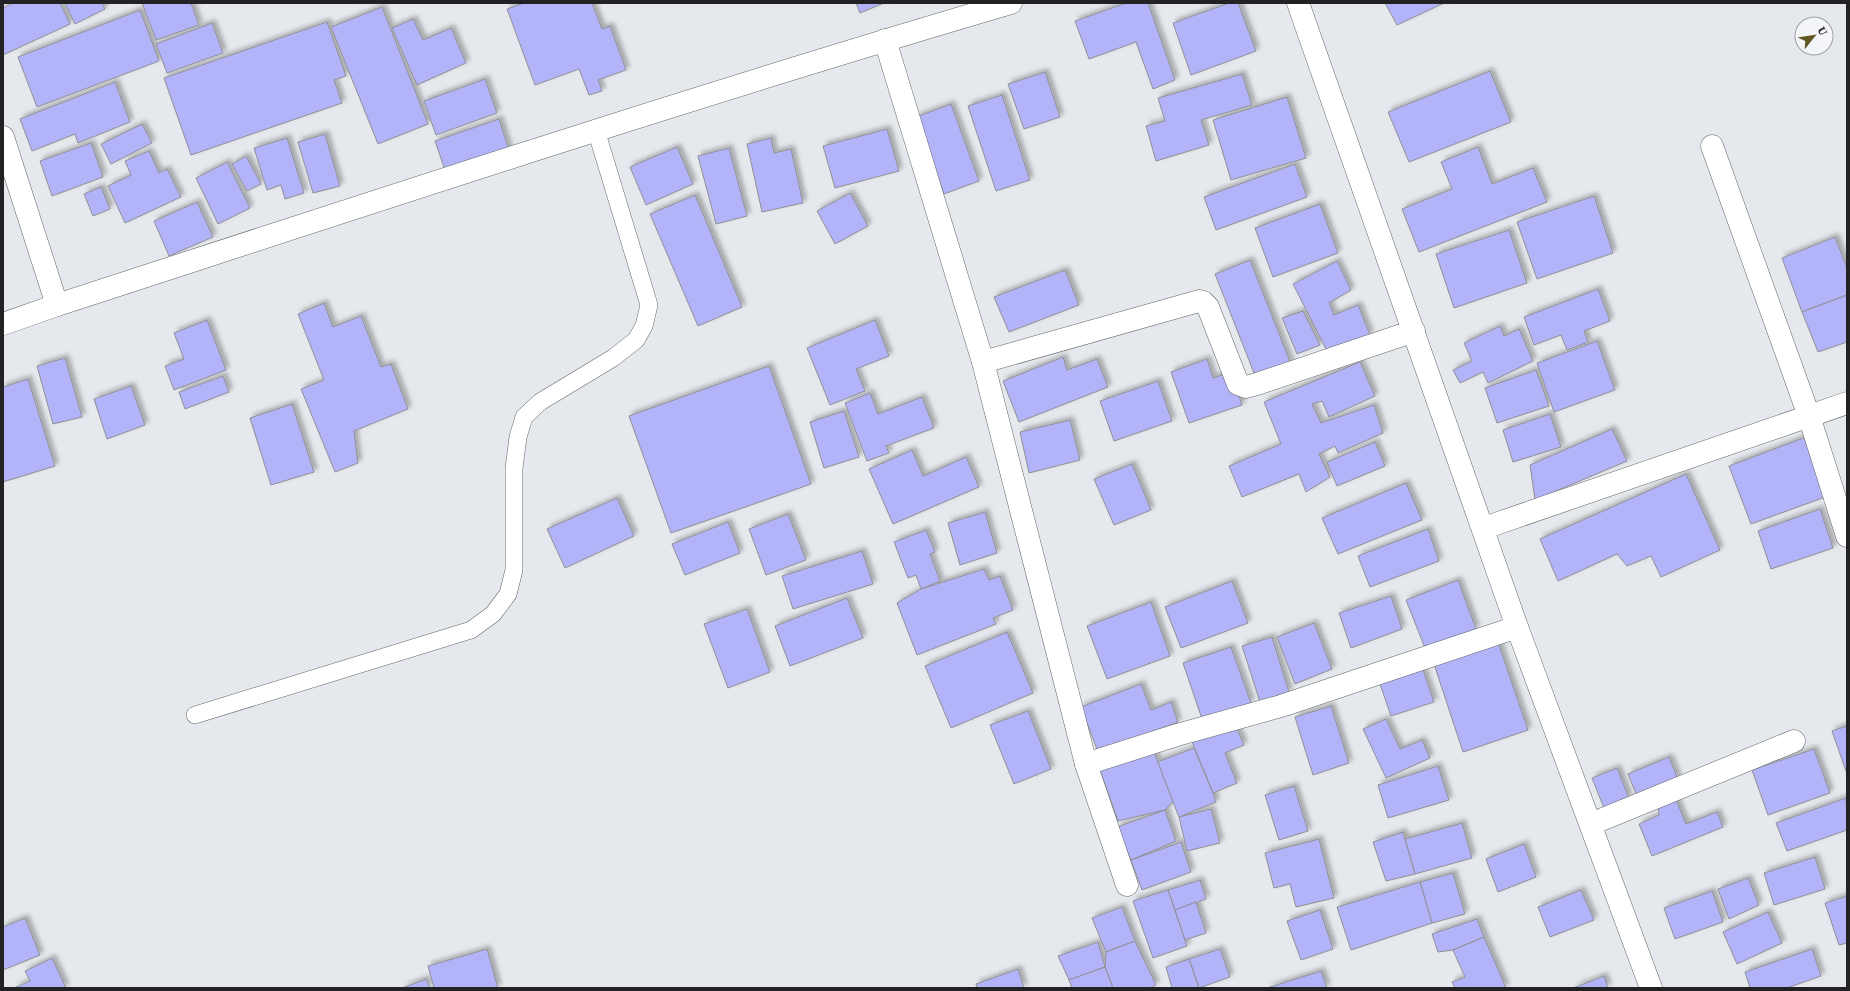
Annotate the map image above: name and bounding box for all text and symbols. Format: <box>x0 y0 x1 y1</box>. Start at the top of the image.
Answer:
north arrow <box>1794 16 1834 56</box>
text: U <box>1814 24 1831 38</box>

